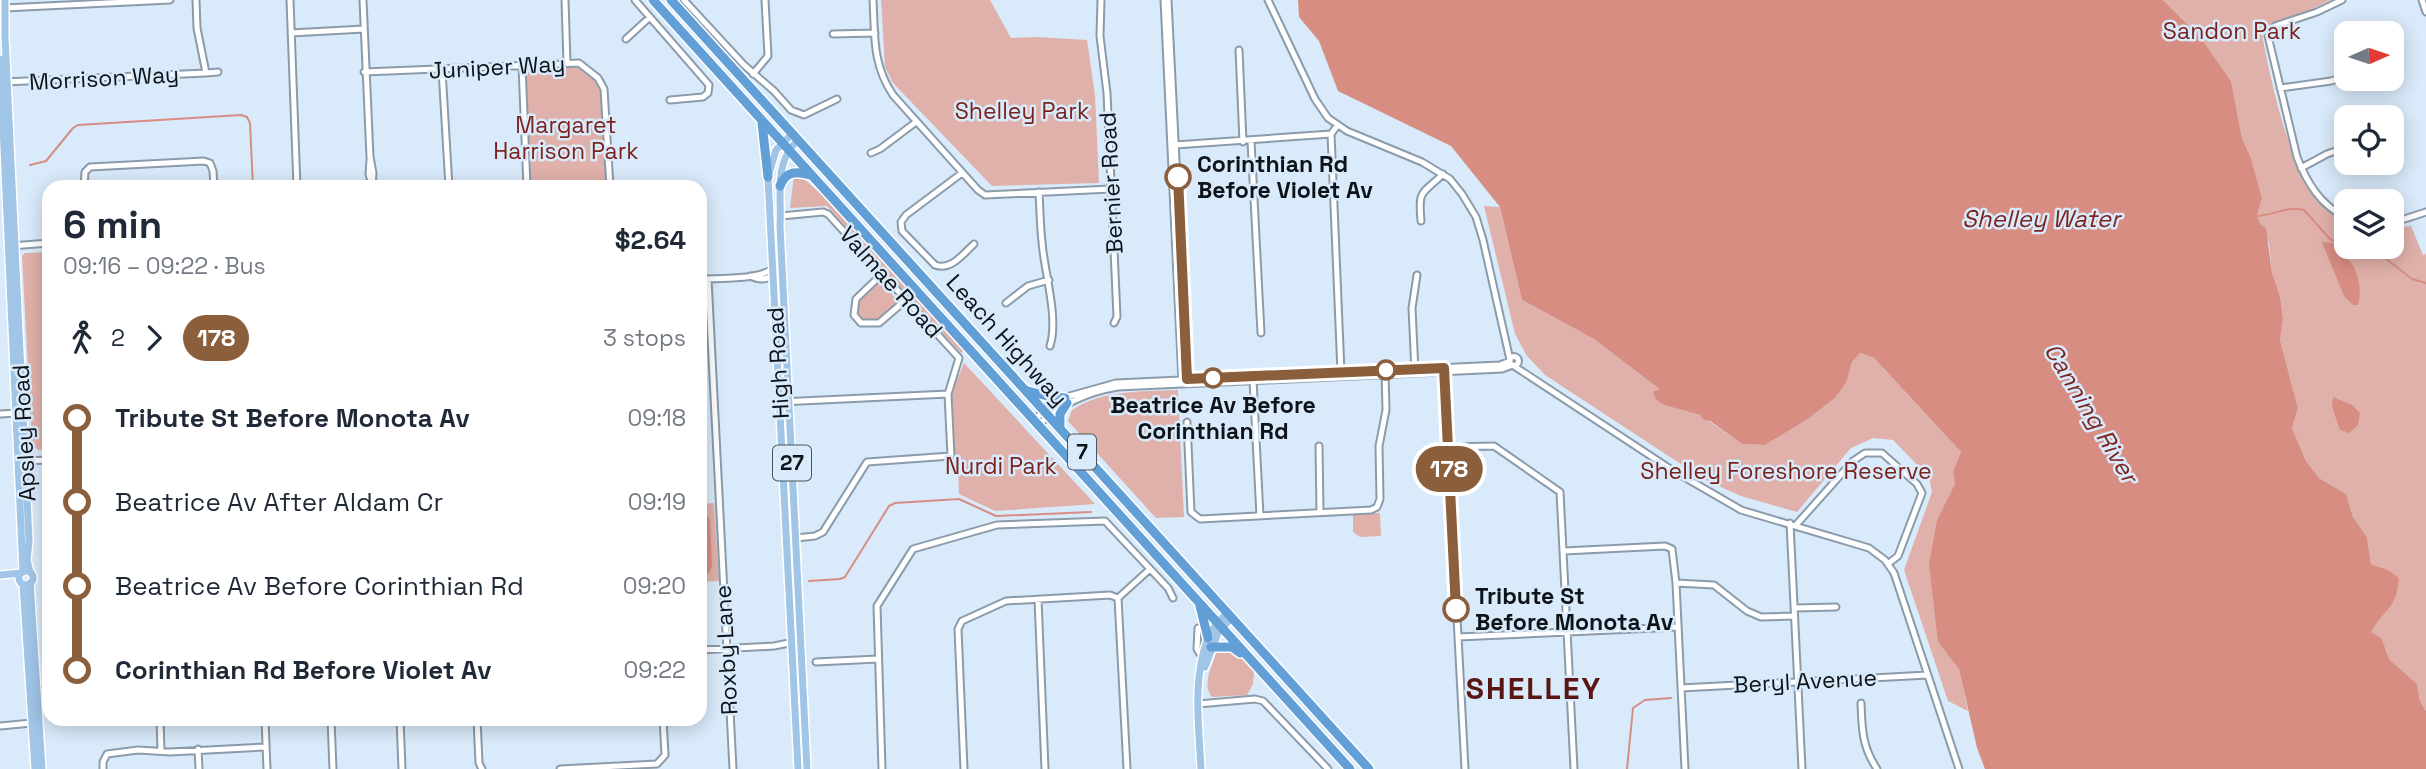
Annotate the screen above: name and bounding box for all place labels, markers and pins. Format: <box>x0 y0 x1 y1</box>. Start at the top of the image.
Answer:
place label: Corinthian Rd Before Violet Av <box>1197 149 1373 205</box>
marker: Corinthian Rd Before Violet Av <box>1165 164 1191 190</box>
unlabelled marker <box>1376 360 1396 380</box>
marker: Beatrice Av Before Corinthian Rd <box>1203 368 1223 388</box>
place label: Beatrice Av Before Corinthian Rd <box>1110 390 1316 446</box>
place label: Tribute St Before Monota Av <box>1475 581 1674 637</box>
marker: Tribute St Before Monota Av <box>1443 596 1469 622</box>

